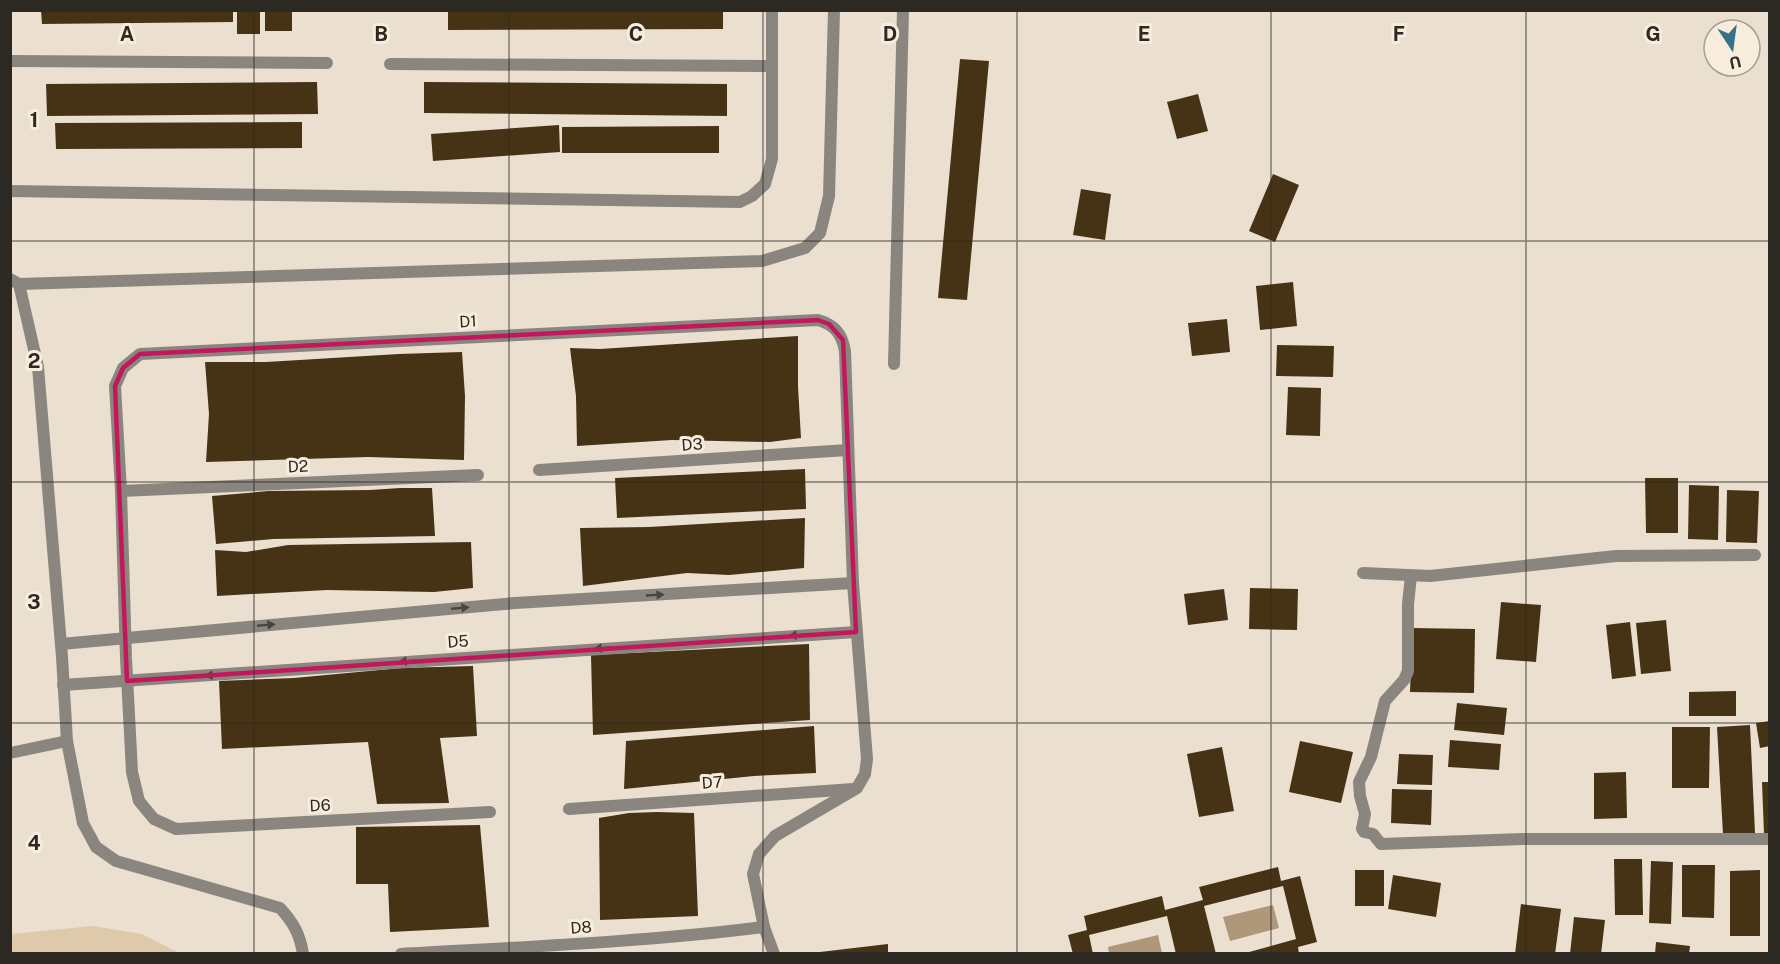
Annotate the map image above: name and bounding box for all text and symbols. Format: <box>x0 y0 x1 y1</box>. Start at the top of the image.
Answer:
north arrow <box>1702 18 1762 78</box>
text: A <box>120 22 134 46</box>
text: B <box>374 22 388 46</box>
text: C <box>629 22 643 46</box>
text: D <box>883 22 897 46</box>
text: E <box>1138 22 1150 46</box>
text: F <box>1393 22 1405 46</box>
text: G <box>1645 22 1661 46</box>
text: U <box>1727 52 1743 73</box>
text: 1 <box>30 108 38 132</box>
street label: D1 <box>459 312 477 331</box>
text: 2 <box>28 349 40 373</box>
street label: D3 <box>681 434 703 455</box>
street label: D2 <box>287 456 309 477</box>
text: 3 <box>27 590 41 614</box>
one-way arrow <box>645 590 664 600</box>
one-way arrow <box>451 603 470 613</box>
one-way arrow <box>256 620 275 630</box>
street label: D5 <box>447 631 469 652</box>
one-way arrow <box>788 631 807 640</box>
one-way arrow <box>594 643 613 652</box>
one-way arrow <box>399 656 418 666</box>
one-way arrow <box>204 670 223 680</box>
street label: D7 <box>701 772 723 793</box>
street label: D6 <box>309 795 331 816</box>
text: 4 <box>27 831 41 855</box>
street label: D8 <box>570 917 592 938</box>

